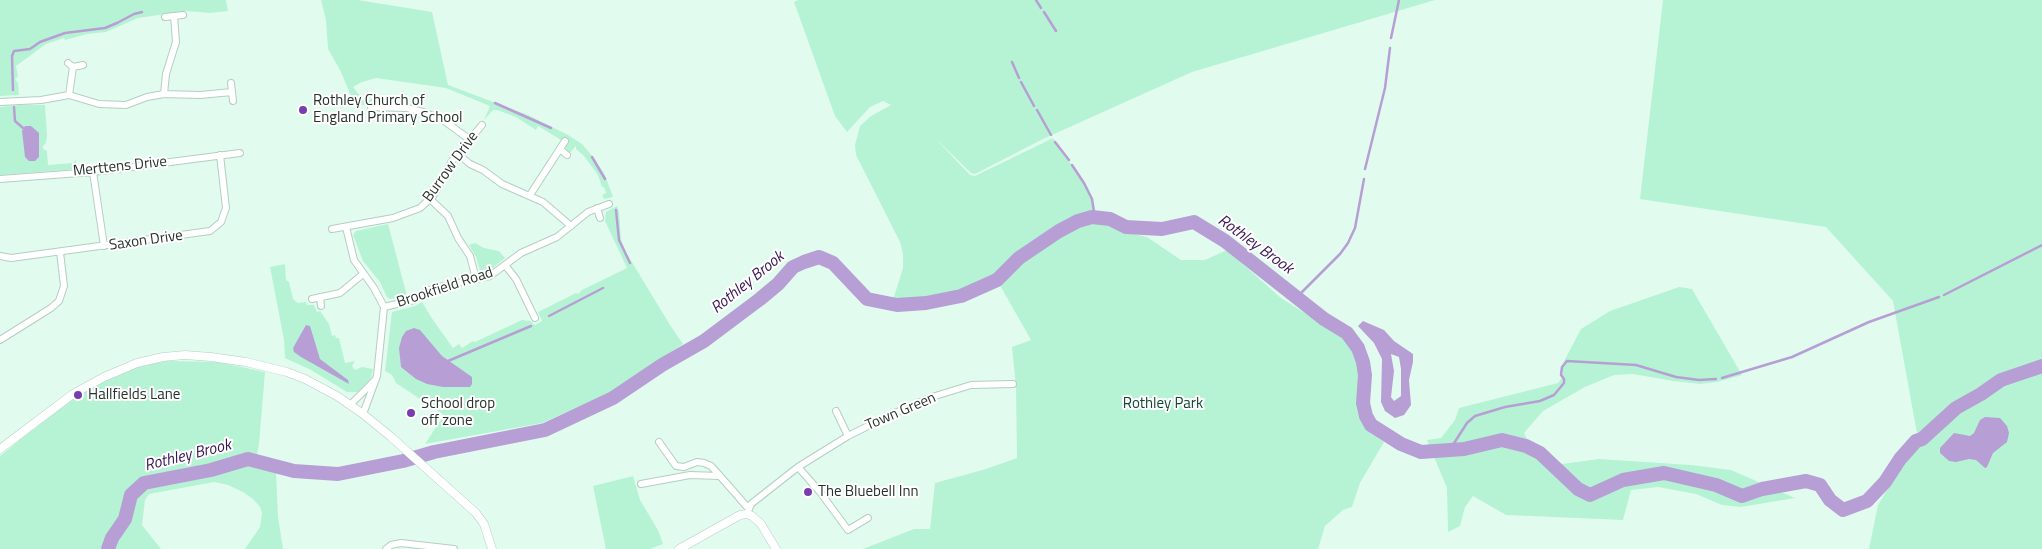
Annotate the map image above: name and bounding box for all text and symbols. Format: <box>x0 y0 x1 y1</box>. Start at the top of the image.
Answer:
place label: Rothley Church of England Primary School <box>313 92 463 127</box>
marker: Rothley Church of England Primary School <box>297 104 309 116</box>
street label: Burrow Drive <box>419 128 483 206</box>
street label: Merttens Drive <box>72 153 168 181</box>
water label: Rothley Brook <box>1214 211 1296 279</box>
street label: Saxon Drive <box>108 227 184 255</box>
water label: Rothley Brook <box>708 248 788 318</box>
street label: Brookfield Road <box>395 264 495 312</box>
place label: Hallfields Lane <box>88 386 180 404</box>
marker: Hallfields Lane <box>72 389 84 401</box>
street label: Town Green <box>863 389 939 435</box>
place label: School drop off zone <box>421 395 495 430</box>
park label: Rothley Park <box>1123 395 1203 413</box>
marker: School drop off zone <box>405 407 417 419</box>
water label: Rothley Brook <box>143 436 233 476</box>
place label: The Bluebell Inn <box>818 483 919 501</box>
marker: The Bluebell Inn <box>802 486 814 498</box>

